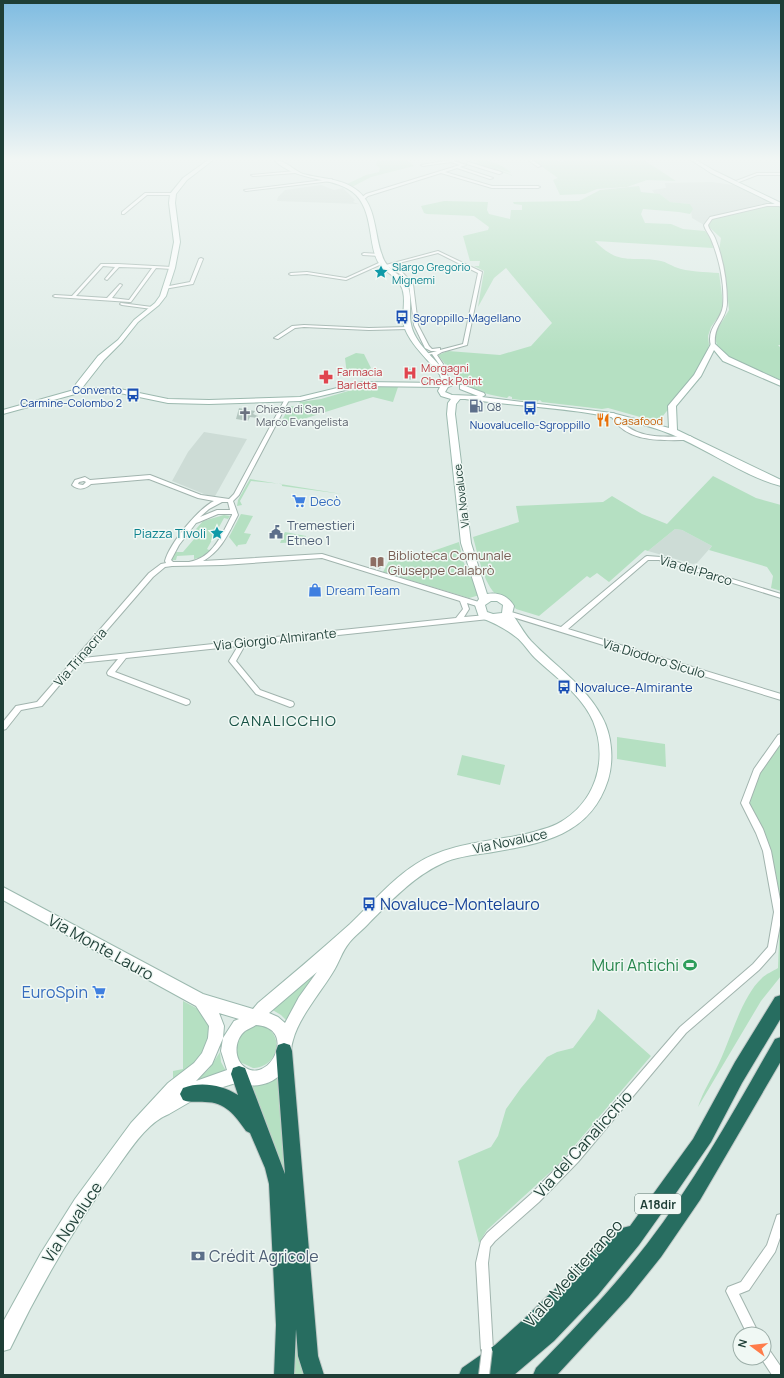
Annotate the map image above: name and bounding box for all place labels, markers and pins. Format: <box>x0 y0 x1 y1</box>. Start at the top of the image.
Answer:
place label: Slargo Gregorio Mignemi <box>392 259 471 287</box>
place icon: Slargo Gregorio Mignemi <box>373 264 389 280</box>
bus stop icon: Sgroppillo-Magellano <box>394 309 410 325</box>
place label: Sgroppillo-Magellano <box>413 310 522 325</box>
place label: Morgagni Check Point <box>421 360 482 388</box>
place label: Farmacia Barletta <box>337 364 382 392</box>
hospital icon: Morgagni Check Point <box>402 365 418 381</box>
pharmacy icon: Farmacia Barletta <box>318 369 334 385</box>
place label: Convento Carmine-Colombo 2 <box>20 382 122 410</box>
bus stop icon: Convento Carmine-Colombo 2 <box>125 387 141 403</box>
fuel station icon: Q8 <box>468 398 484 414</box>
place label: Q8 <box>487 399 501 414</box>
bus stop icon: Nuovalucello-Sgroppillo <box>522 400 538 416</box>
place label: Chiesa di San Marco Evangelista <box>256 401 348 429</box>
church icon: Chiesa di San Marco Evangelista <box>237 406 253 422</box>
restaurant icon: Casafood <box>595 412 611 428</box>
place label: Casafood <box>614 413 663 428</box>
place label: Nuovalucello-Sgroppillo <box>470 417 591 432</box>
place label: Decò <box>310 492 341 510</box>
supermarket icon: Decò <box>291 493 307 509</box>
place label: Tremestieri Etneo 1 <box>287 516 355 549</box>
place label: Piazza Tivoli <box>134 524 206 542</box>
public building icon: Tremestieri Etneo 1 <box>268 524 284 540</box>
place icon: Piazza Tivoli <box>209 525 225 541</box>
place label: Biblioteca Comunale Giuseppe Calabrò <box>388 546 512 579</box>
library icon: Biblioteca Comunale Giuseppe Calabrò <box>369 554 385 570</box>
place label: Dream Team <box>326 581 400 599</box>
shop icon: Dream Team <box>307 582 323 598</box>
place label: Novaluce-Almirante <box>575 678 693 696</box>
bus stop icon: Novaluce-Almirante <box>556 679 572 695</box>
place label: Novaluce-Montelauro <box>380 893 540 915</box>
bus stop icon: Novaluce-Montelauro <box>361 896 377 912</box>
place label: Muri Antichi <box>591 954 679 976</box>
sports icon: Muri Antichi <box>682 957 698 973</box>
place label: EuroSpin <box>22 981 88 1003</box>
supermarket icon: EuroSpin <box>91 984 107 1000</box>
place label: Crédit Agricole <box>209 1245 319 1267</box>
bank icon: Crédit Agricole <box>190 1248 206 1264</box>

